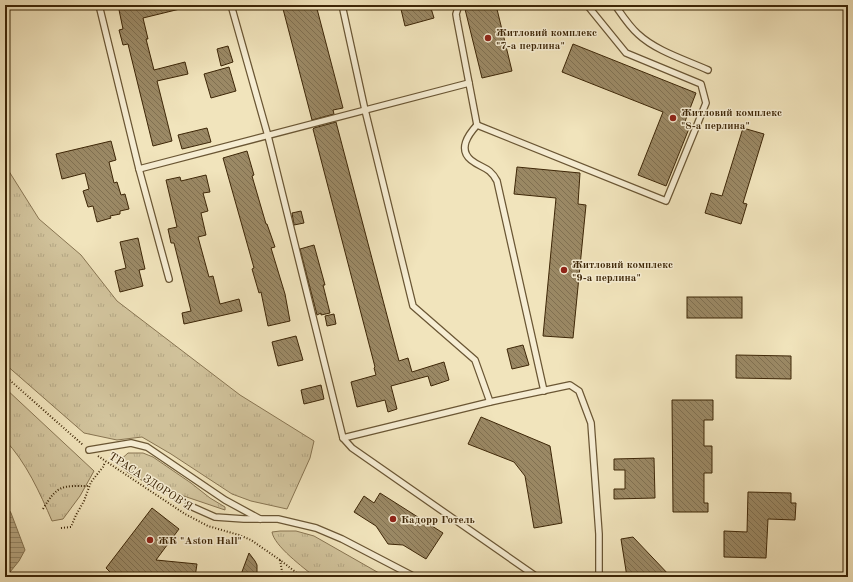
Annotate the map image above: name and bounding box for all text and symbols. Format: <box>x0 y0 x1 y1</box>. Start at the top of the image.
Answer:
place label: Житловий комплекс "7-а перлина" <box>496 28 597 52</box>
marker: Житловий комплекс "7-а перлина" <box>483 33 493 43</box>
place label: Житловий комплекс "8-а перлина" <box>681 108 782 132</box>
marker: Житловий комплекс "8-а перлина" <box>668 113 678 123</box>
place label: Житловий комплекс "9-а перлина" <box>572 260 673 284</box>
marker: Житловий комплекс "9-а перлина" <box>559 265 569 275</box>
street label: ТРАСА ЗДОРОВ’Я <box>106 451 194 513</box>
marker: Кадорр Готель <box>388 514 398 524</box>
place label: Кадорр Готель <box>401 515 475 526</box>
marker: ЖК "Aston Hall" <box>145 535 155 545</box>
place label: ЖК "Aston Hall" <box>158 536 242 547</box>

